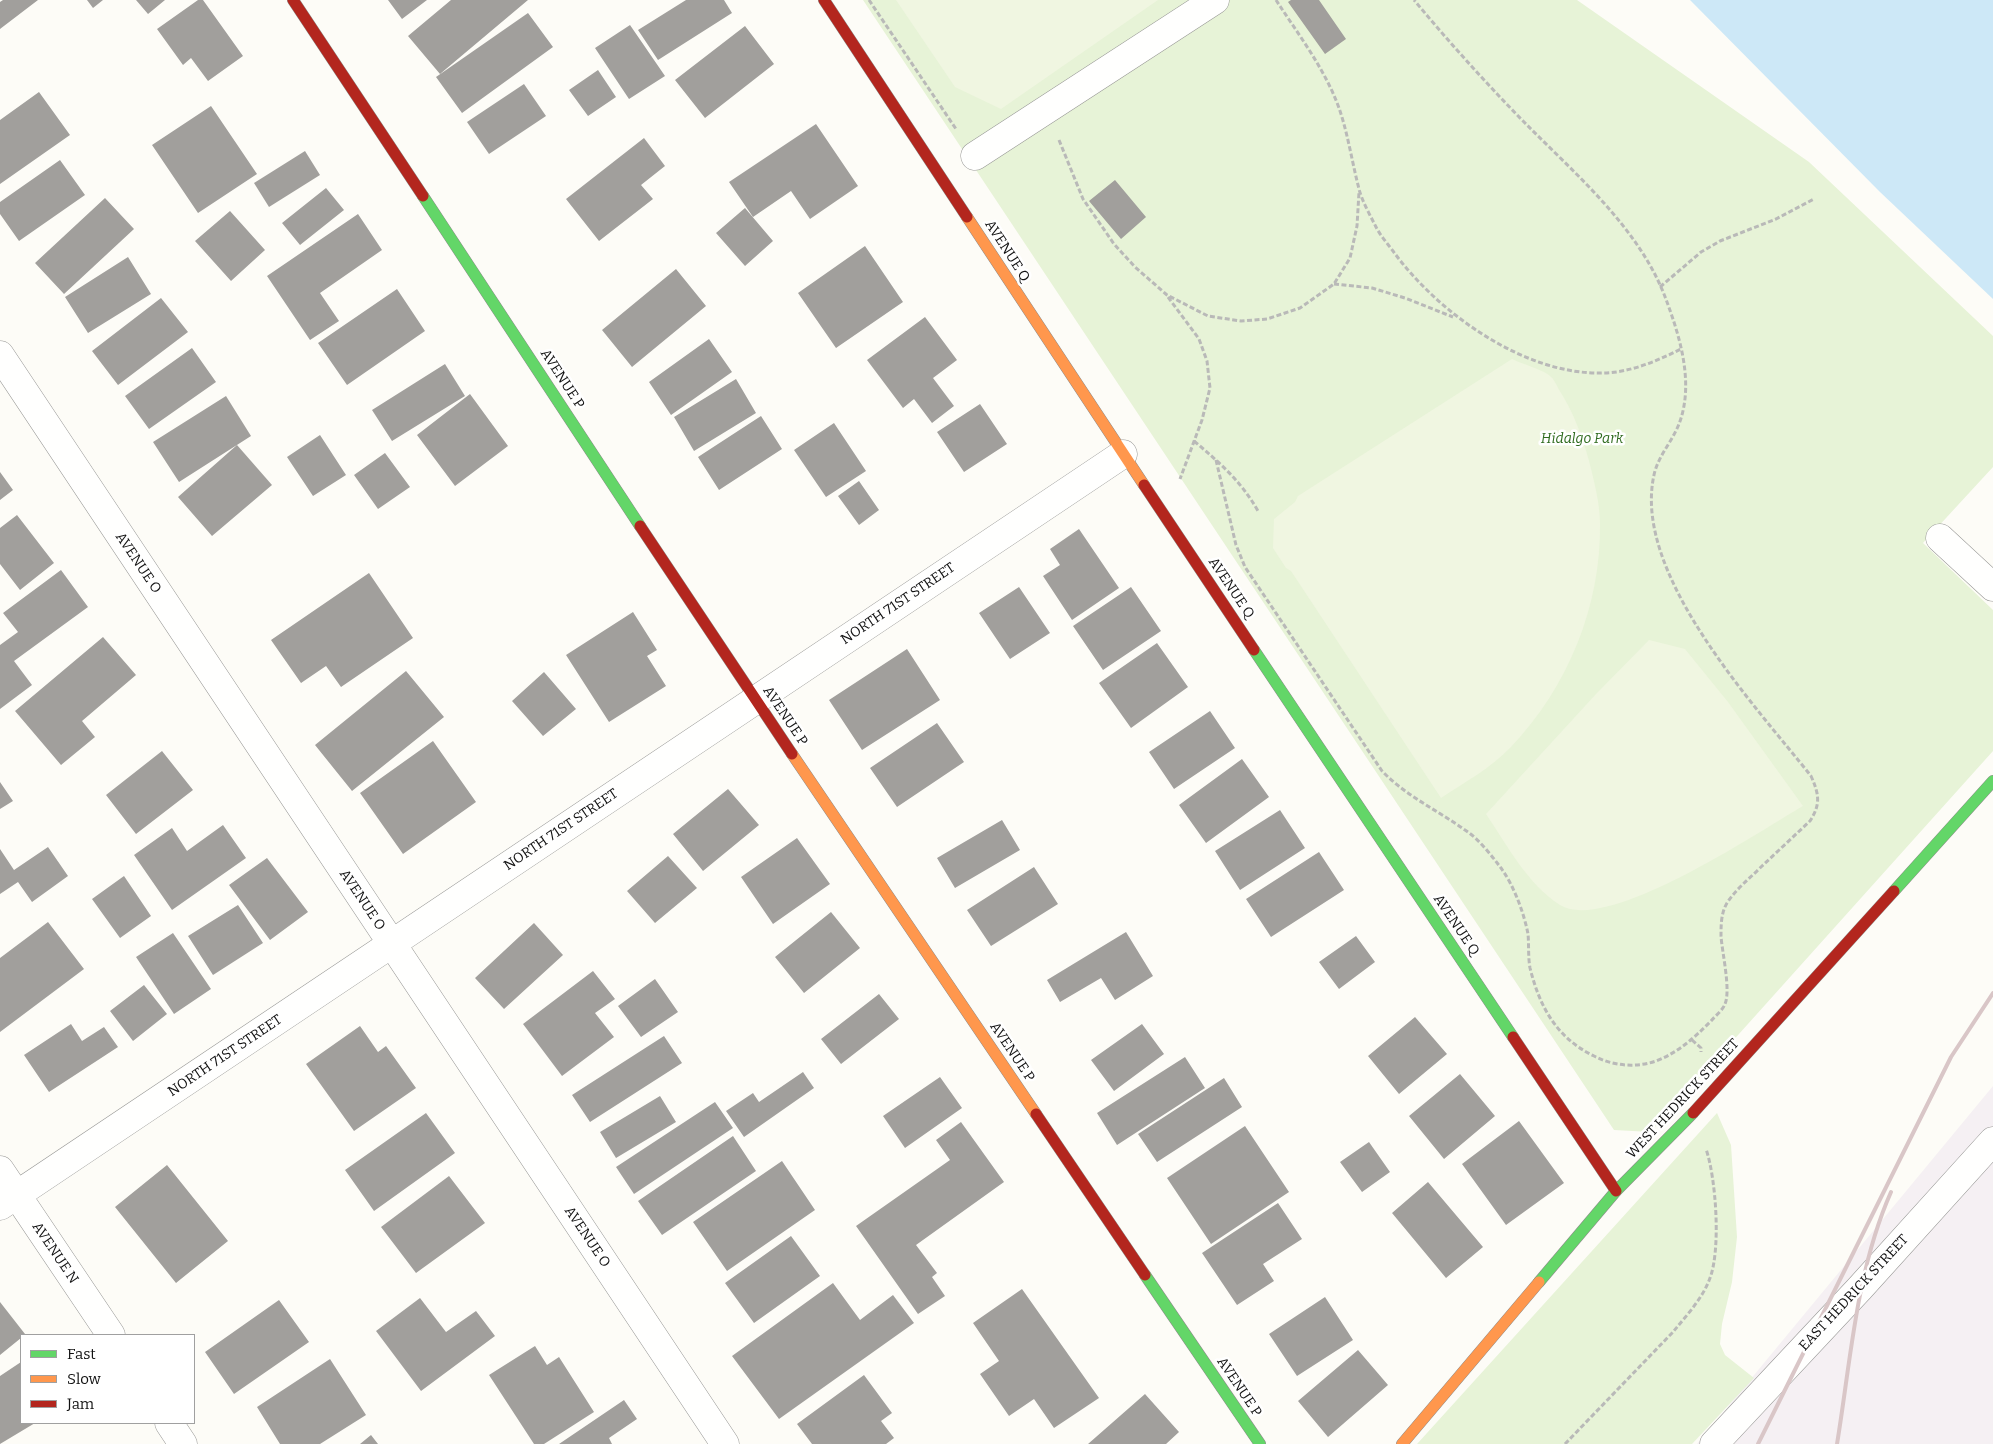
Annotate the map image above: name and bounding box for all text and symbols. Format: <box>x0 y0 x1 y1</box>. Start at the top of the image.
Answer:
street label: AVENUE Q <box>981 217 1033 285</box>
street label: AVENUE P <box>536 346 588 412</box>
park label: Hidalgo Park <box>1541 431 1623 447</box>
street label: AVENUE O <box>111 529 165 597</box>
street label: AVENUE Q <box>1204 554 1258 622</box>
street label: NORTH 71ST STREET <box>838 560 958 648</box>
street label: AVENUE P <box>759 683 811 749</box>
street label: NORTH 71ST STREET <box>501 786 621 874</box>
street label: AVENUE O <box>335 866 389 934</box>
street label: AVENUE Q <box>1429 891 1483 959</box>
street label: NORTH 71ST STREET <box>165 1012 285 1100</box>
street label: AVENUE P <box>986 1019 1038 1085</box>
street label: WEST HEDRICK STREET <box>1623 1036 1743 1162</box>
street label: AVENUE O <box>560 1203 614 1271</box>
street label: AVENUE N <box>28 1219 82 1287</box>
street label: EAST HEDRICK STREET <box>1796 1231 1912 1355</box>
legend <box>20 1334 195 1424</box>
text: Fast <box>67 1345 96 1363</box>
street label: AVENUE P <box>1213 1354 1265 1420</box>
text: Slow <box>67 1370 101 1388</box>
text: Jam <box>67 1395 94 1413</box>

